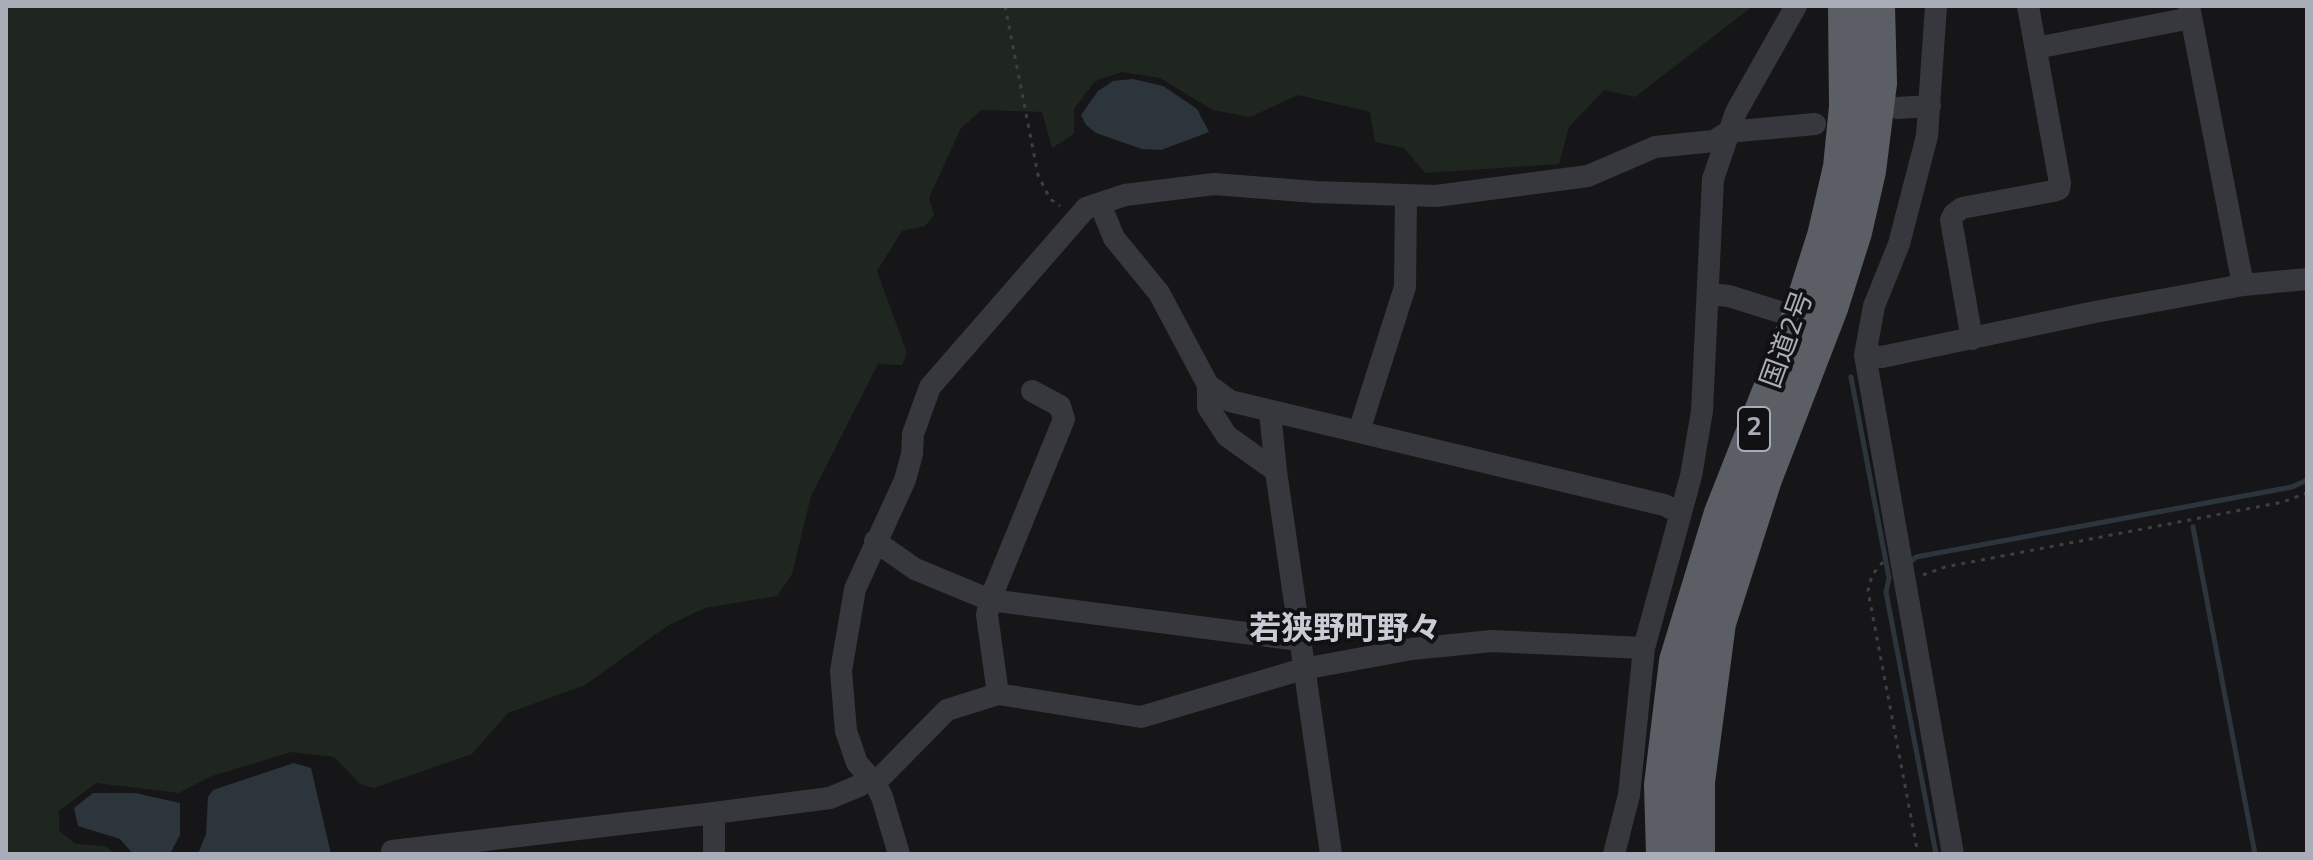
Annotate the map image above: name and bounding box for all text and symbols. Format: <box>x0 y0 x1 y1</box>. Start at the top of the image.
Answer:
street label: 国道2号 <box>1756 287 1822 393</box>
road number: 2 <box>1738 407 1770 451</box>
district label: 若狭野町野々 <box>1249 612 1441 650</box>

